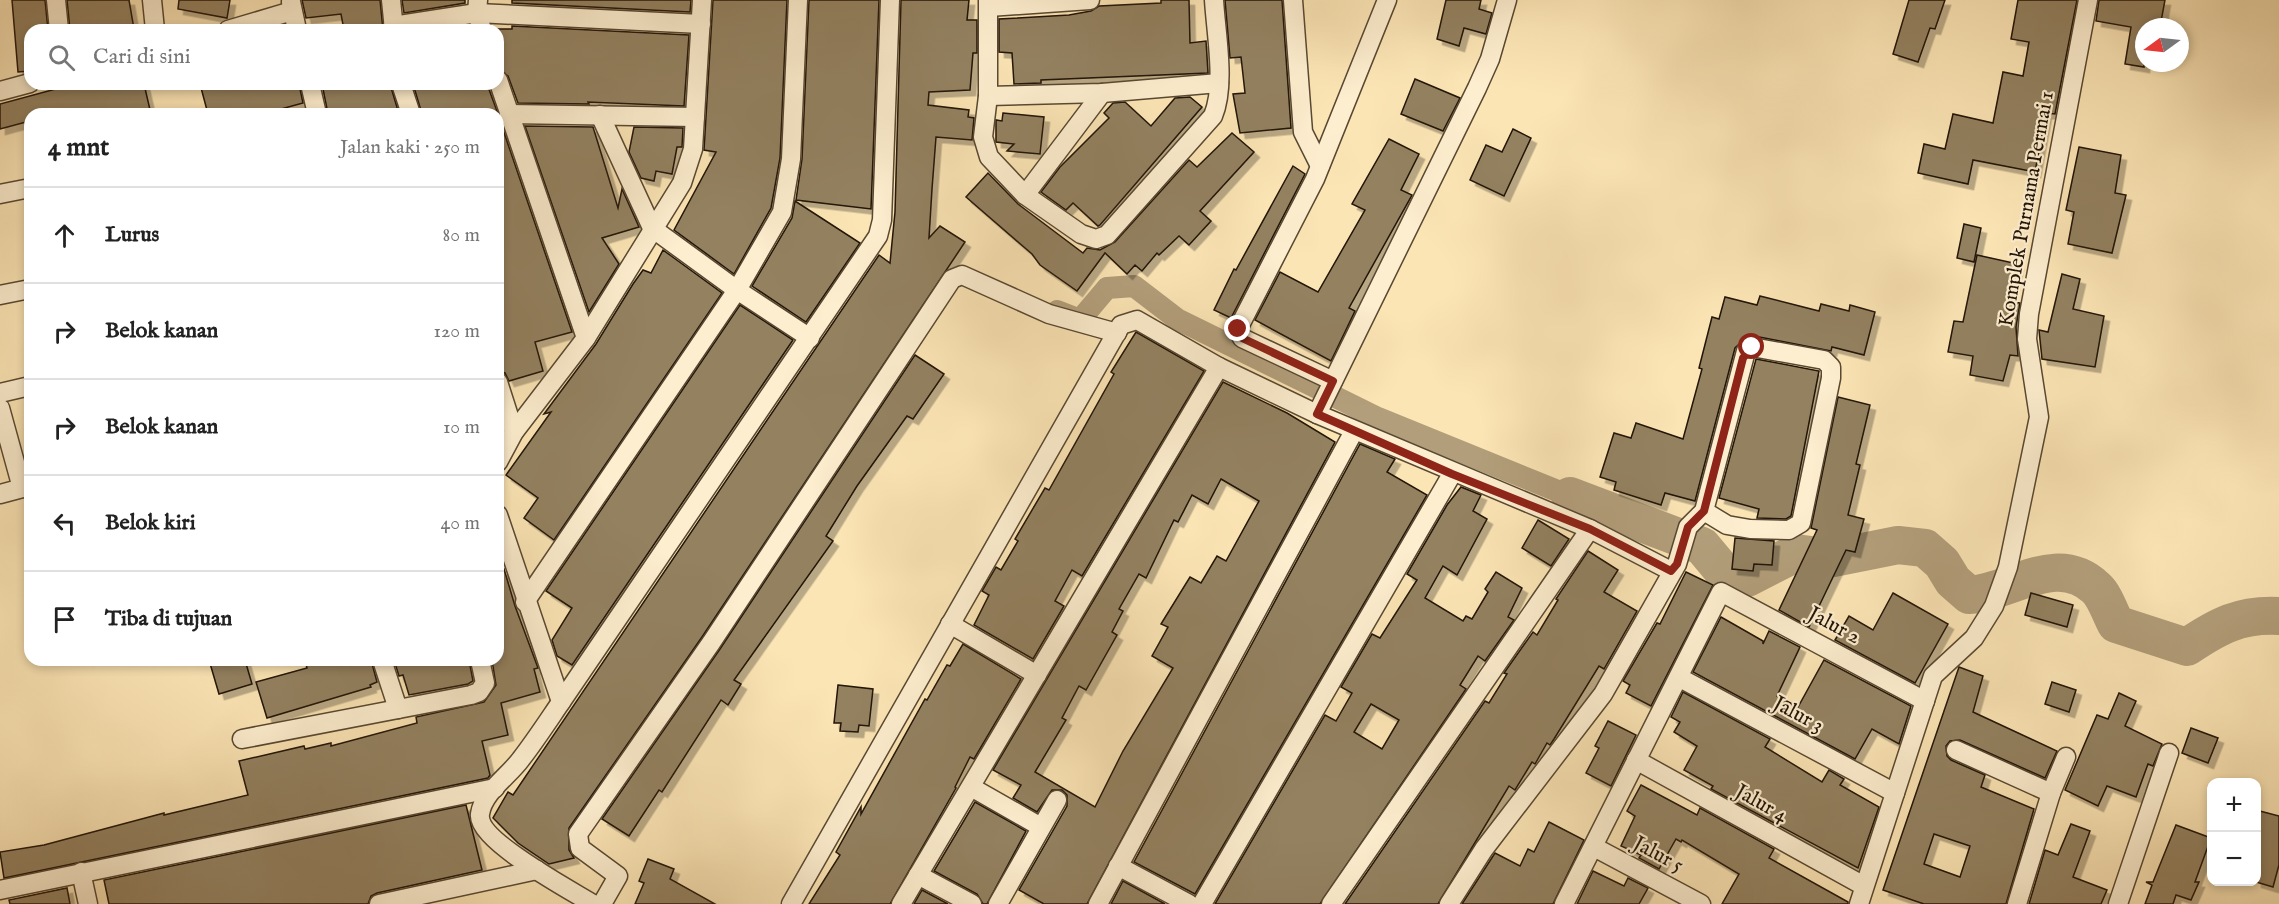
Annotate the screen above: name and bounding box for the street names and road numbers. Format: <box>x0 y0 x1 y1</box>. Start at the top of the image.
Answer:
street label: Komplek Purnama Permai 1 <box>1993 89 2061 329</box>
street label: Jalur 2 <box>1801 600 1865 651</box>
street label: Jalur 3 <box>1766 690 1828 740</box>
street label: Jalur 4 <box>1728 778 1793 830</box>
street label: Jalur 5 <box>1626 830 1688 880</box>

